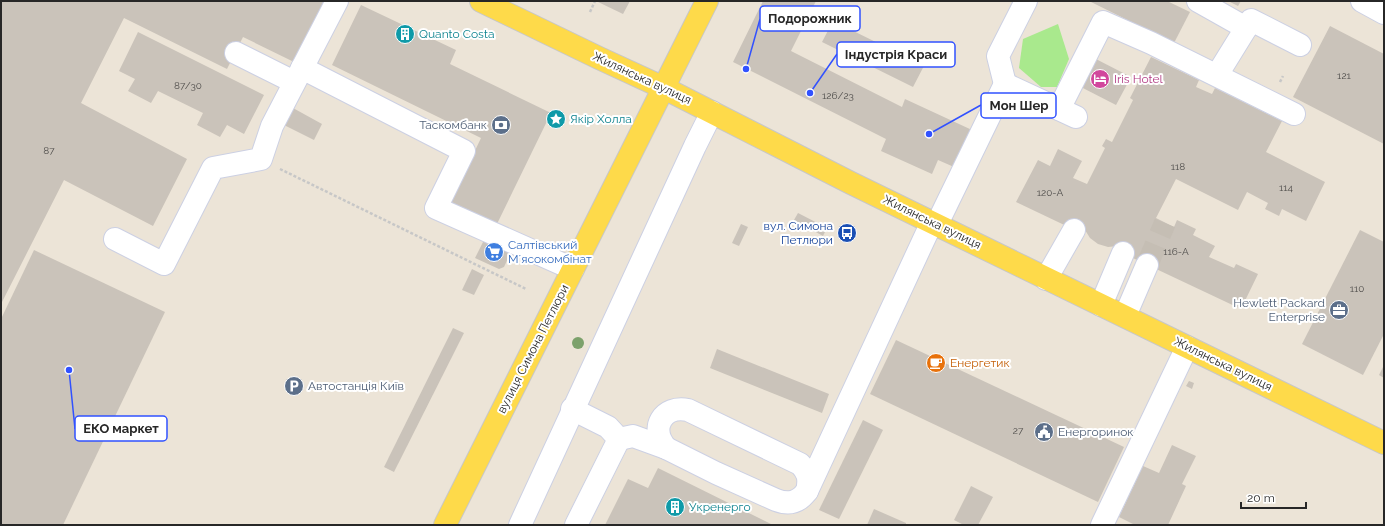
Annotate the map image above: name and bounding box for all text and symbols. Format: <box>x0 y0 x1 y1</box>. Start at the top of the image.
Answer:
callout: Подорожник <box>760 6 860 31</box>
text: Подорожник <box>768 11 853 26</box>
building icon: Quanto Costa <box>394 23 416 45</box>
place label: Quanto Costa <box>419 27 494 41</box>
callout: Індустрія Краси <box>837 42 955 67</box>
text: Індустрія Краси <box>845 47 947 62</box>
street label: Жилянська вулиця <box>590 49 694 107</box>
hotel icon: Iris Hotel <box>1089 68 1111 90</box>
house number: 121 <box>1337 70 1352 81</box>
place label: Iris Hotel <box>1114 72 1163 86</box>
house number: 87/30 <box>174 80 202 91</box>
house number: 126/23 <box>822 90 854 101</box>
callout: Мон Шер <box>981 93 1056 118</box>
text: Мон Шер <box>990 98 1048 113</box>
place icon: Якір Холла <box>545 108 567 130</box>
place label: Якір Холла <box>570 112 632 126</box>
bank icon: Таскомбанк <box>490 114 512 136</box>
place label: Таскомбанк <box>419 118 487 132</box>
house number: 87 <box>43 145 55 156</box>
house number: 118 <box>1171 161 1185 172</box>
house number: 114 <box>1279 182 1294 193</box>
house number: 120-А <box>1037 187 1064 198</box>
street label: Жилянська вулиця <box>881 192 983 252</box>
place label: вул. Симона Петлюри <box>763 219 833 247</box>
bus stop icon: вул. Симона Петлюри <box>836 222 858 244</box>
place label: Салтівський Мʼясокомбінат <box>508 238 592 266</box>
supermarket icon: Салтівський Мʼясокомбінат <box>483 241 505 263</box>
house number: 116-А <box>1163 246 1189 257</box>
street label: вулиця Симона Петлюри <box>494 282 572 416</box>
house number: 110 <box>1350 283 1364 294</box>
place label: Hewlett Packard Enterprise <box>1233 296 1325 324</box>
office icon: Hewlett Packard Enterprise <box>1328 299 1350 321</box>
street label: Жилянська вулиця <box>1172 334 1274 394</box>
cafe icon: Енергетик <box>925 352 947 374</box>
place label: Енергетик <box>950 356 1010 370</box>
parking icon: Автостанція Київ <box>283 375 305 397</box>
place label: Автостанція Київ <box>308 379 404 393</box>
callout: ЕКО маркет <box>75 416 167 441</box>
text: ЕКО маркет <box>83 421 159 436</box>
public building icon: Енергоринок <box>1033 421 1055 443</box>
house number: 27 <box>1013 425 1024 436</box>
place label: Енергоринок <box>1058 425 1134 439</box>
scale bar <box>1241 484 1306 510</box>
text: 20 m <box>1247 491 1275 505</box>
building icon: Укренерго <box>664 496 686 518</box>
place label: Укренерго <box>689 500 751 514</box>

